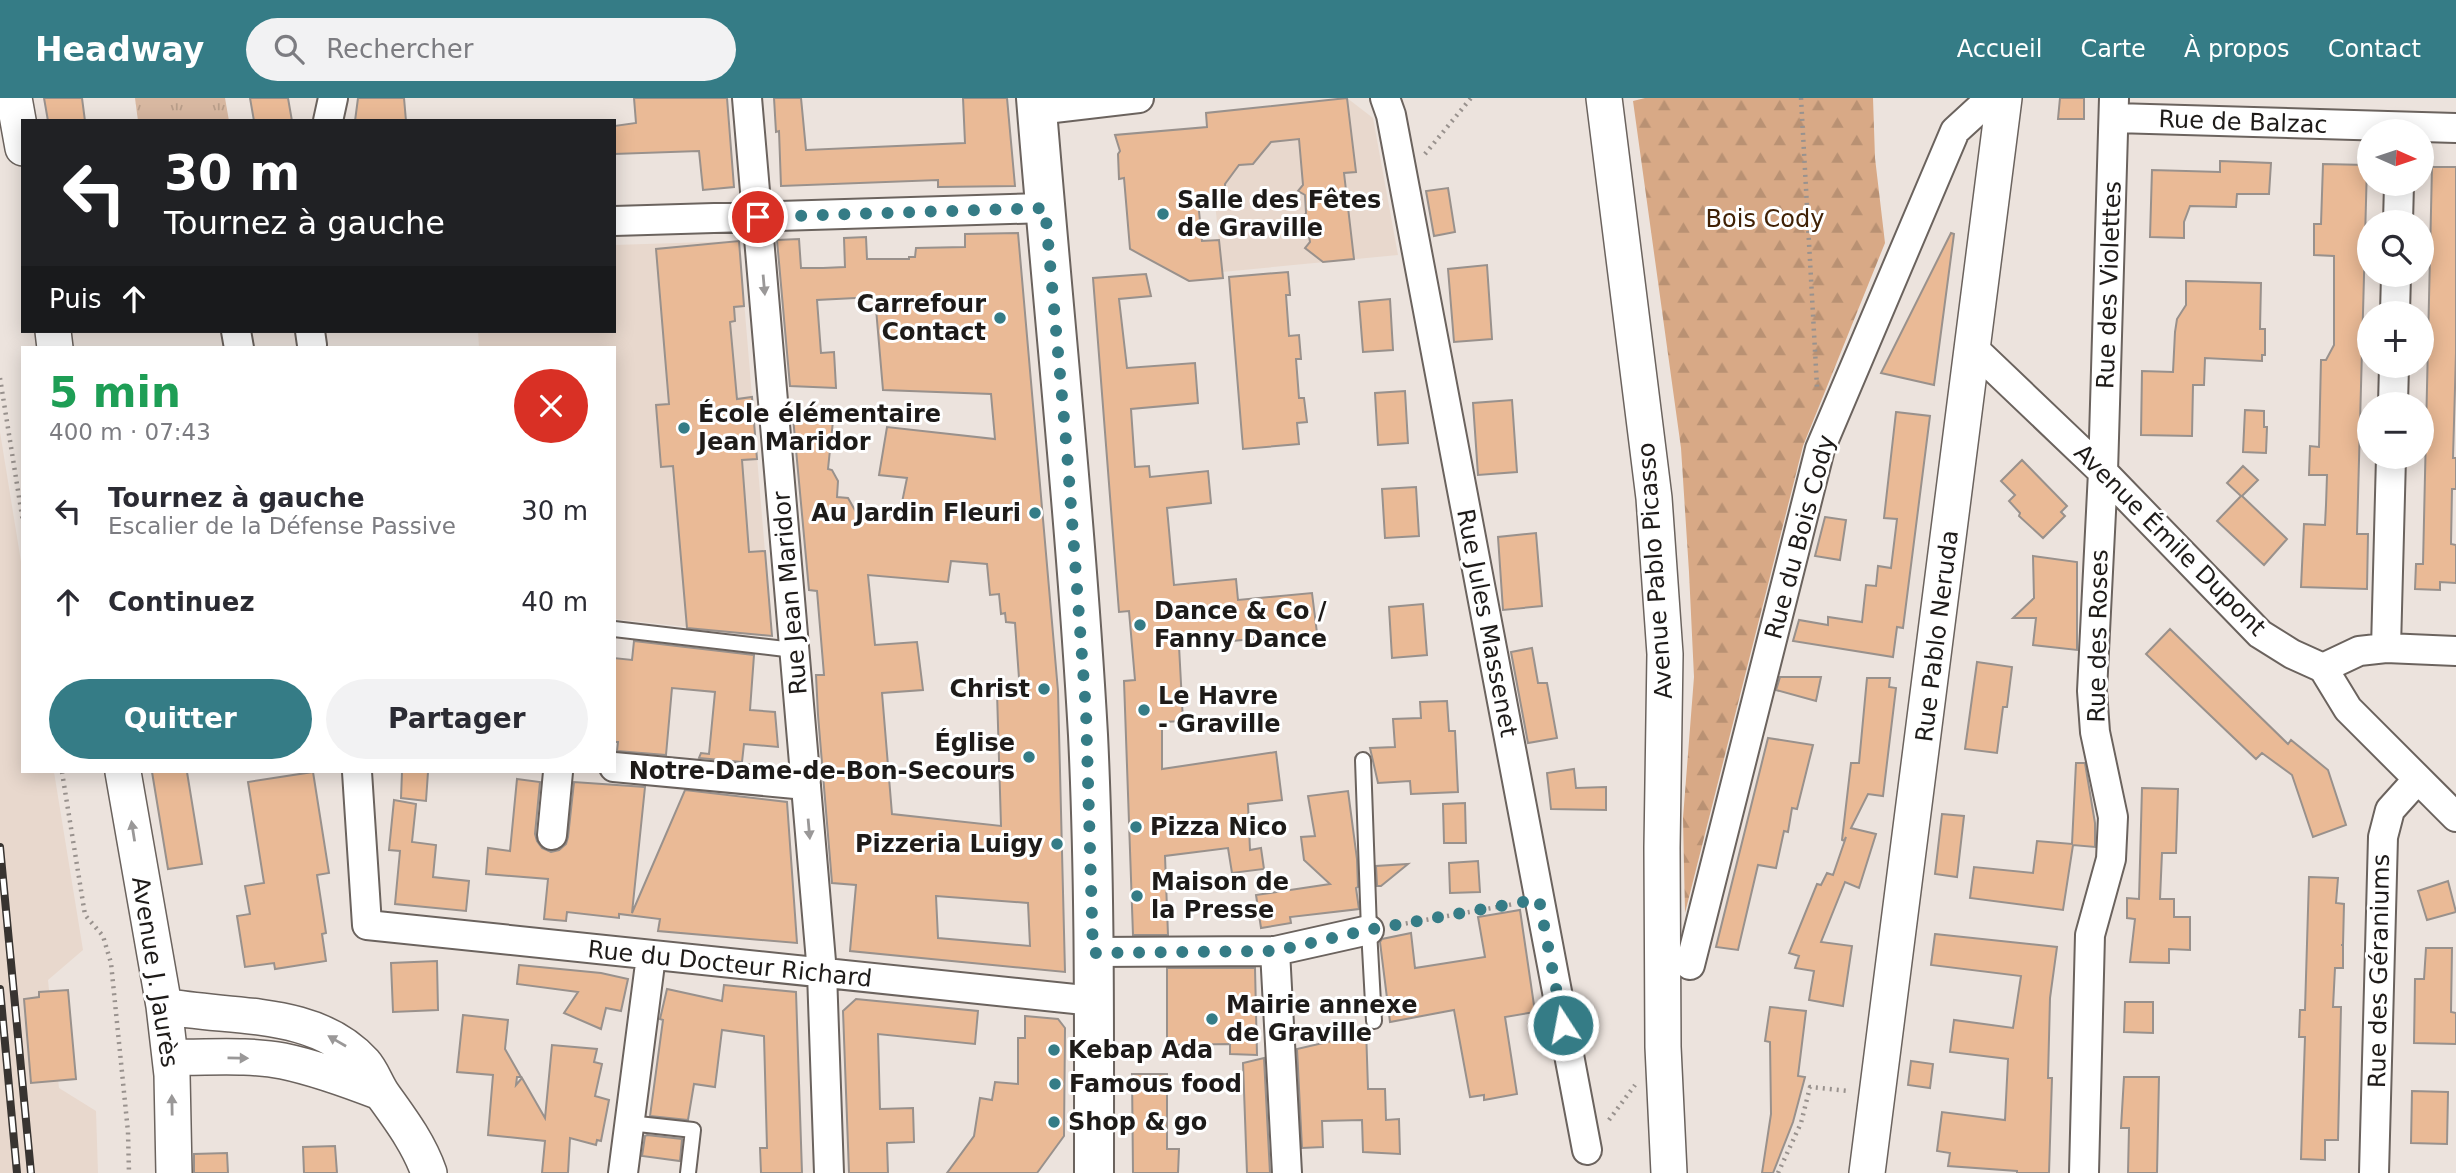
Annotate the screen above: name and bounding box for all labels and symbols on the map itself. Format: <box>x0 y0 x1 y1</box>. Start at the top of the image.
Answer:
street label: Rue de Balzac <box>2158 105 2328 139</box>
north arrow <box>2357 119 2434 196</box>
street label: Rue des Violettes <box>2091 181 2127 389</box>
place label: Salle des Fêtes de Graville <box>1177 186 1381 242</box>
pin <box>728 187 788 247</box>
park label: Bois Cody <box>1706 205 1824 233</box>
marker: Salle des Fêtes de Graville <box>1155 206 1171 222</box>
one-way arrow <box>759 275 770 297</box>
place label: Carrefour Contact <box>856 290 986 346</box>
marker: Carrefour Contact <box>992 310 1008 326</box>
place label: École élémentaire Jean Maridor <box>696 399 941 456</box>
marker: École élémentaire Jean Maridor <box>676 420 692 436</box>
street label: Rue du Bois Cody <box>1759 432 1841 642</box>
street label: Avenue Émile Dupont <box>2068 438 2272 642</box>
street label: Avenue Pablo Picasso <box>1632 442 1678 700</box>
street label: Rue Jean Maridor <box>767 490 813 696</box>
place label: Au Jardin Fleuri <box>811 499 1021 527</box>
marker: Au Jardin Fleuri <box>1027 505 1043 521</box>
street label: Rue Jules Massenet <box>1451 507 1523 739</box>
street label: Rue Pablo Neruda <box>1910 528 1964 744</box>
street label: Rue des Roses <box>2082 549 2114 723</box>
place label: Dance & Co / Fanny Dance <box>1154 597 1327 653</box>
marker: Dance & Co / Fanny Dance <box>1132 617 1148 633</box>
place label: Christ <box>949 675 1030 703</box>
marker: Christ <box>1036 681 1052 697</box>
place label: Le Havre - Graville <box>1158 682 1281 738</box>
marker: Le Havre - Graville <box>1136 702 1152 718</box>
place label: Église Notre-Dame-de-Bon-Secours <box>629 728 1015 785</box>
marker: Église Notre-Dame-de-Bon-Secours <box>1021 749 1037 765</box>
place label: Pizza Nico <box>1150 813 1287 841</box>
one-way arrow <box>804 819 815 841</box>
marker: Pizza Nico <box>1128 819 1144 835</box>
one-way arrow <box>127 820 138 842</box>
place label: Pizzeria Luigy <box>855 830 1043 858</box>
marker: Pizzeria Luigy <box>1049 836 1065 852</box>
street label: Rue des Géraniums <box>2363 854 2395 1088</box>
place label: Maison de la Presse <box>1151 868 1289 924</box>
street label: Avenue J. Jaurès <box>126 875 184 1069</box>
marker: Maison de la Presse <box>1129 888 1145 904</box>
street label: Rue du Docteur Richard <box>586 935 874 993</box>
position arrow <box>1526 988 1600 1062</box>
place label: Mairie annexe de Graville <box>1226 991 1417 1047</box>
marker: Mairie annexe de Graville <box>1204 1011 1220 1027</box>
one-way arrow <box>328 1035 347 1047</box>
place label: Kebap Ada <box>1068 1036 1213 1064</box>
marker: Kebap Ada <box>1046 1042 1062 1058</box>
one-way arrow <box>227 1052 249 1063</box>
place label: Famous food <box>1069 1070 1242 1098</box>
marker: Famous food <box>1047 1076 1063 1092</box>
one-way arrow <box>167 1094 178 1116</box>
place label: Shop & go <box>1068 1108 1207 1136</box>
marker: Shop & go <box>1046 1114 1062 1130</box>

